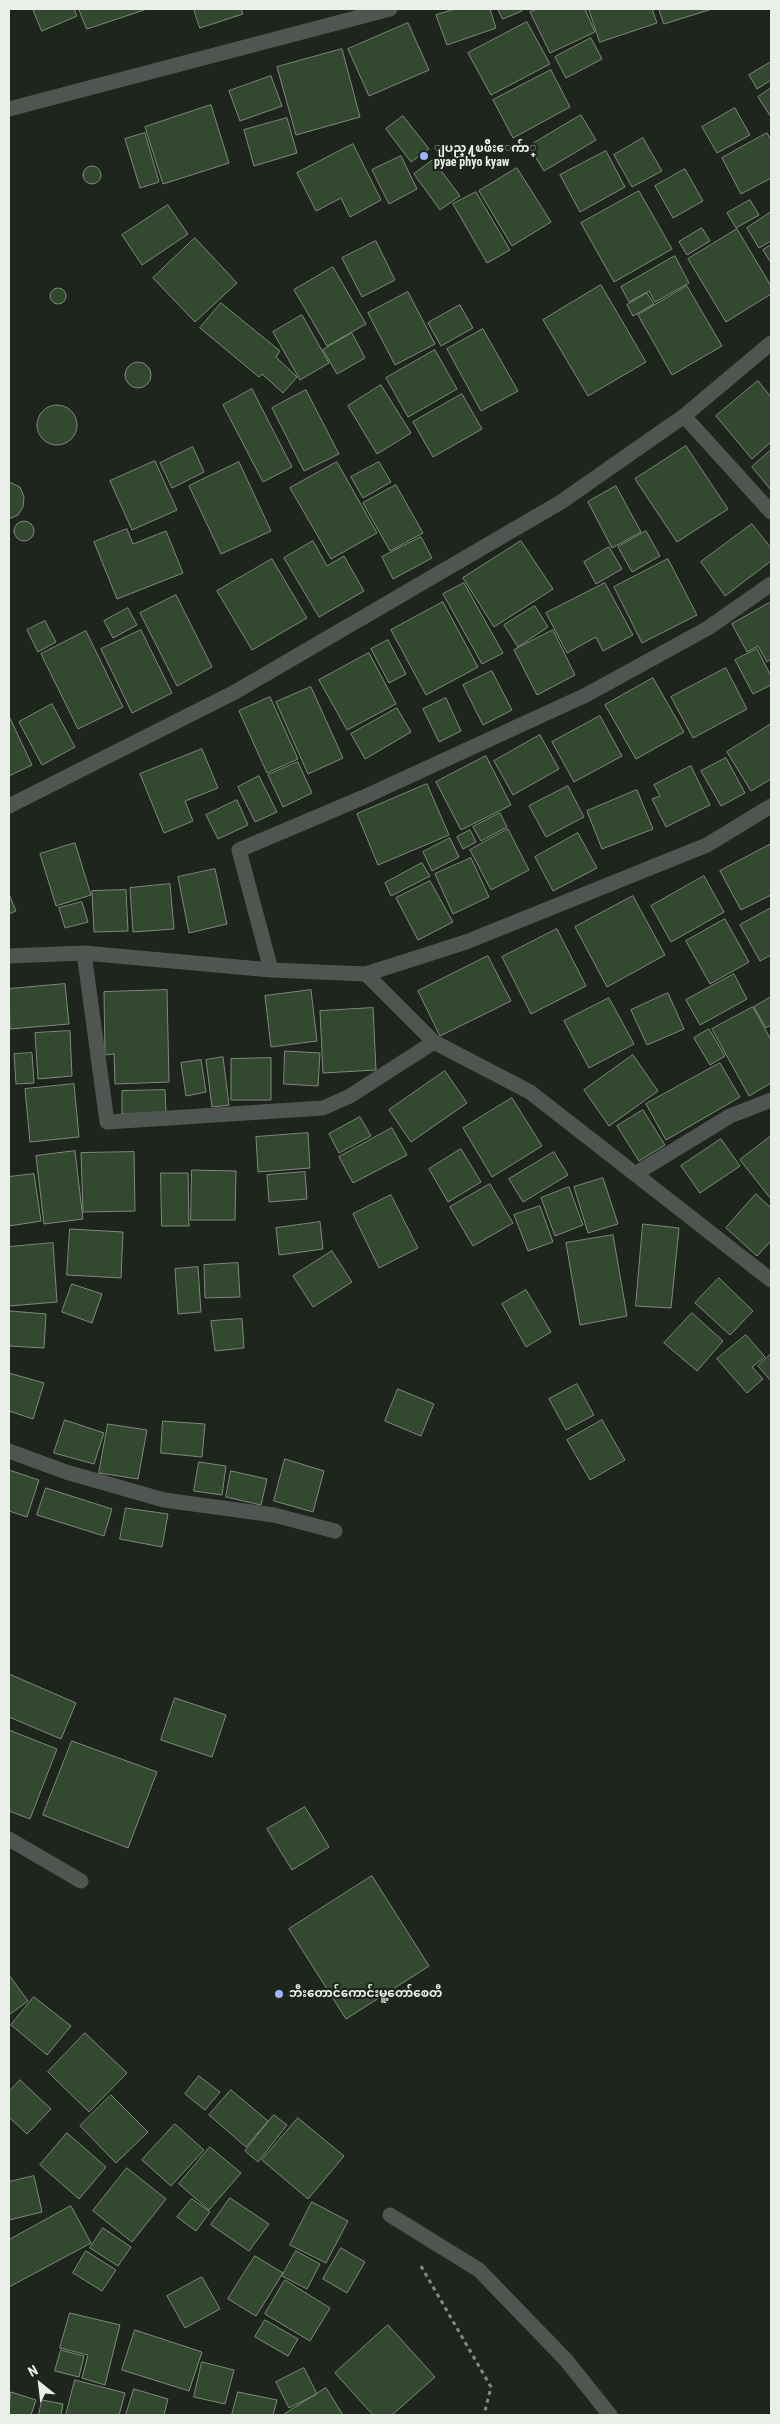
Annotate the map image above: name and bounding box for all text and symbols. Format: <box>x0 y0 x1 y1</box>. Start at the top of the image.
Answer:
place label: ျပည္႔ၿဖိဳးေက်ာ္ pyae phyo kyaw <box>434 142 537 170</box>
marker: ျပည္႔ၿဖိဳးေက်ာ္ pyae phyo kyaw <box>418 150 430 162</box>
place label: ဘီးတောင်ကောင်းမူ့တော်စေတီ <box>289 1987 442 2001</box>
marker: ဘီးတောင်ကောင်းမူ့တော်စေတီ <box>273 1988 285 2000</box>
north arrow <box>15 2359 65 2409</box>
text: N <box>25 2362 40 2380</box>

